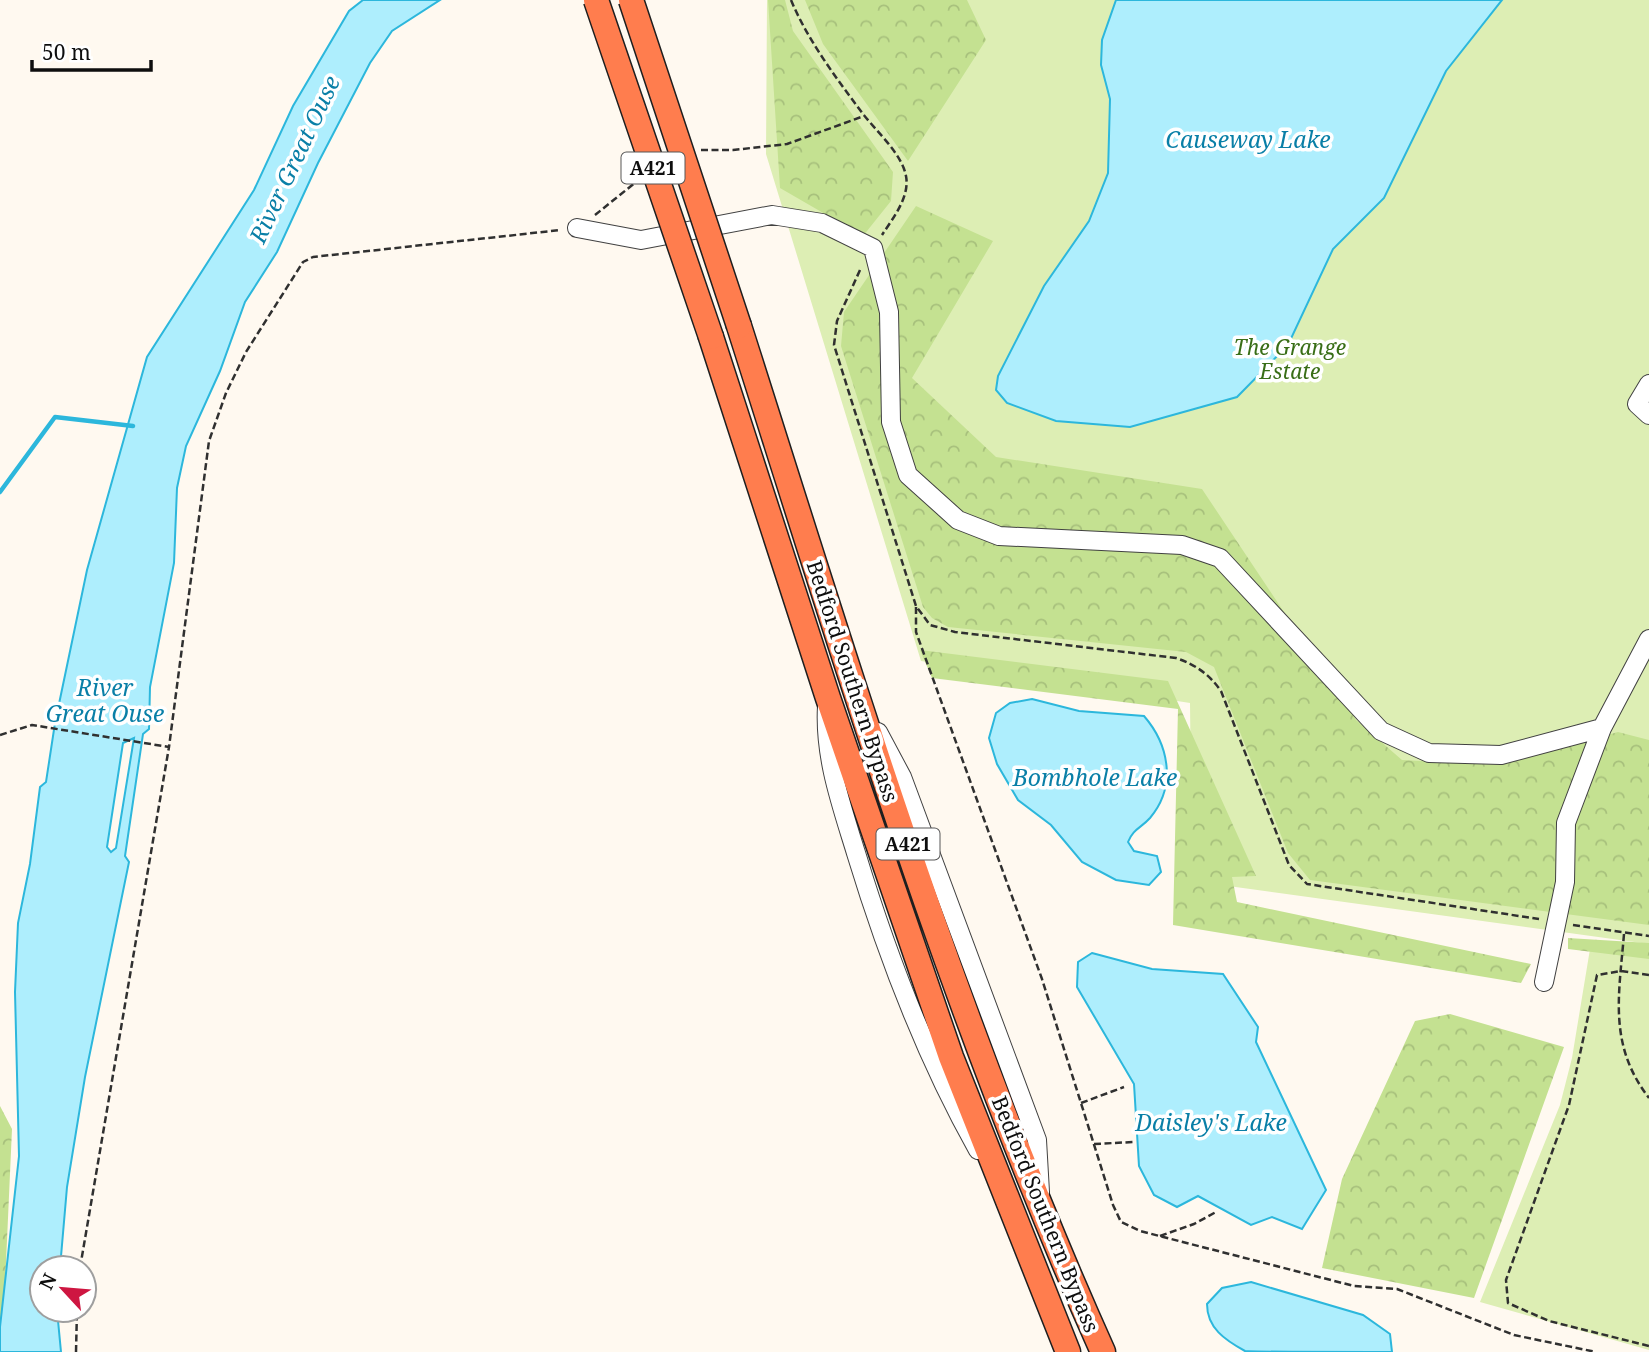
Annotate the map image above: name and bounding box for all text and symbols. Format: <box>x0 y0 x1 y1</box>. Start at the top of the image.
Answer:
scale bar <box>32 28 150 72</box>
text: 50 m <box>42 38 91 66</box>
water label: River Great Ouse <box>241 70 347 249</box>
water label: Causeway Lake <box>1166 123 1330 155</box>
road number: A421 <box>622 152 684 184</box>
park label: The Grange Estate <box>1234 333 1346 385</box>
street label: Bedford Southern Bypass <box>801 557 905 805</box>
water label: River Great Ouse <box>46 671 164 729</box>
water label: Bombhole Lake <box>1012 761 1177 793</box>
road number: A421 <box>876 828 940 860</box>
street label: Bedford Southern Bypass <box>986 1092 1106 1336</box>
water label: Daisley's Lake <box>1134 1106 1287 1138</box>
north arrow <box>28 1254 98 1324</box>
text: N <box>33 1269 63 1294</box>

